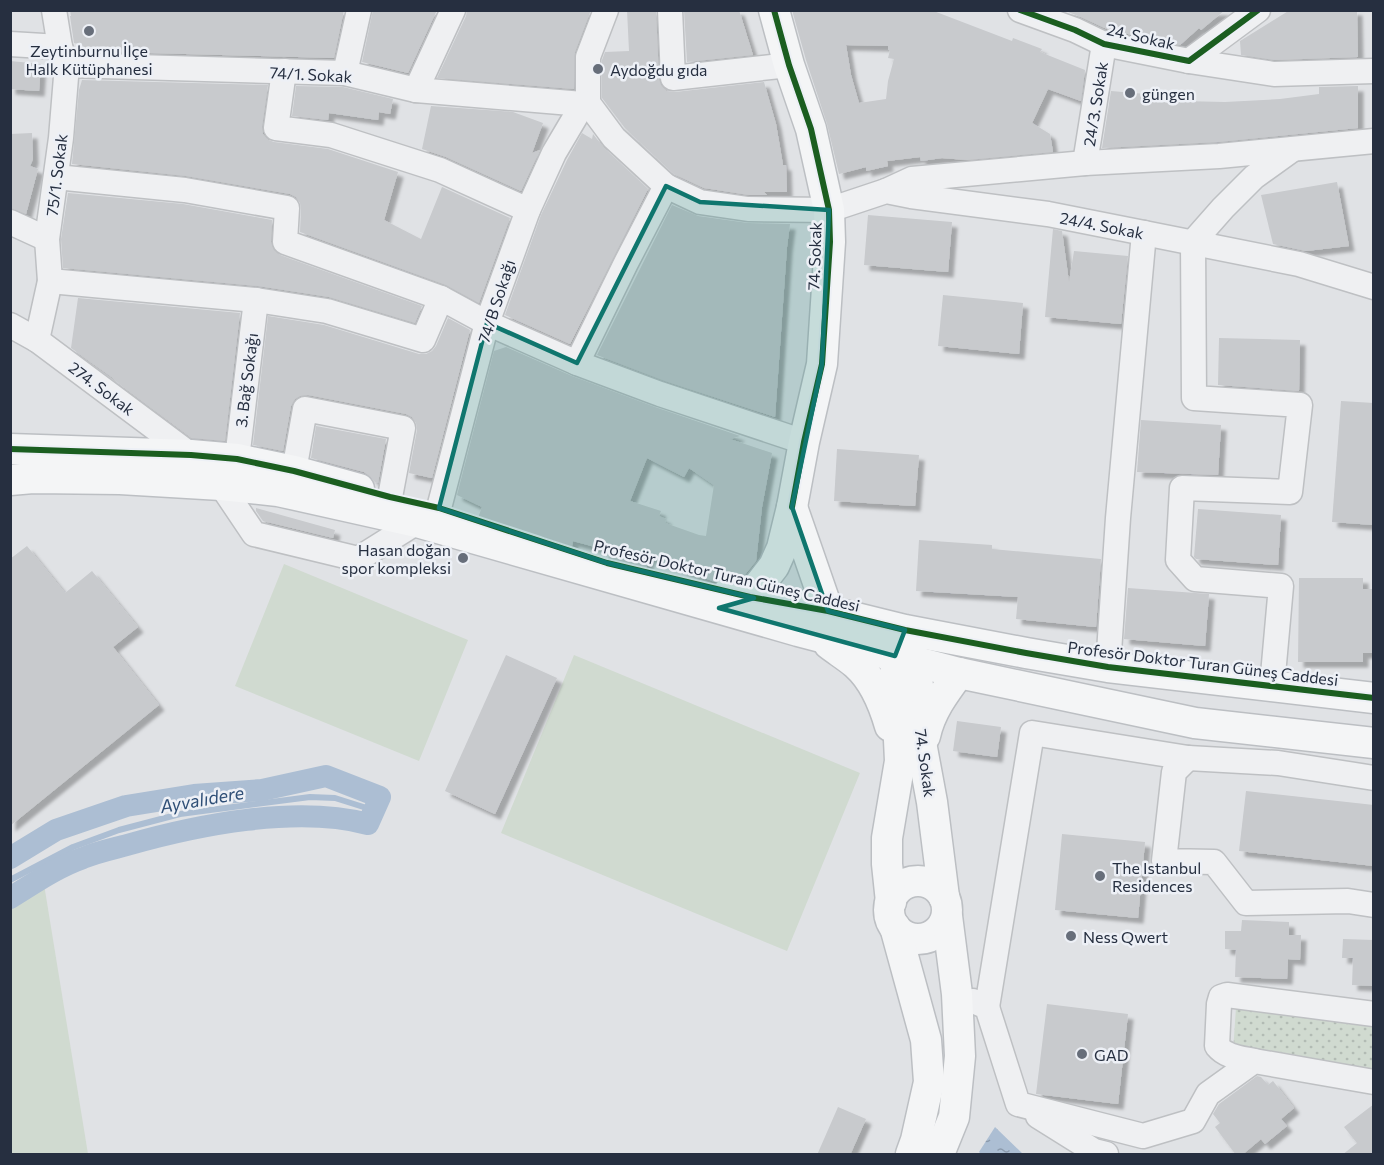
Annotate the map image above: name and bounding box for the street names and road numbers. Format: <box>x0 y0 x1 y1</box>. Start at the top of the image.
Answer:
street label: 24. Sokak <box>1105 19 1177 53</box>
street label: 24/3. Sokak <box>1079 60 1111 148</box>
street label: 74/1. Sokak <box>269 62 353 86</box>
street label: 75/1. Sokak <box>42 132 71 217</box>
street label: 24/4. Sokak <box>1058 208 1146 243</box>
street label: 74. Sokak <box>803 221 825 291</box>
street label: 74/B Sokağı <box>474 257 518 345</box>
street label: 3. Bağ Sokağı <box>231 332 261 428</box>
street label: 274. Sokak <box>65 357 139 419</box>
street label: Profesör Doktor Turan Güneş Caddesi <box>592 535 862 615</box>
street label: Profesör Doktor Turan Güneş Caddesi <box>1067 637 1339 689</box>
street label: 74. Sokak <box>912 728 940 799</box>

